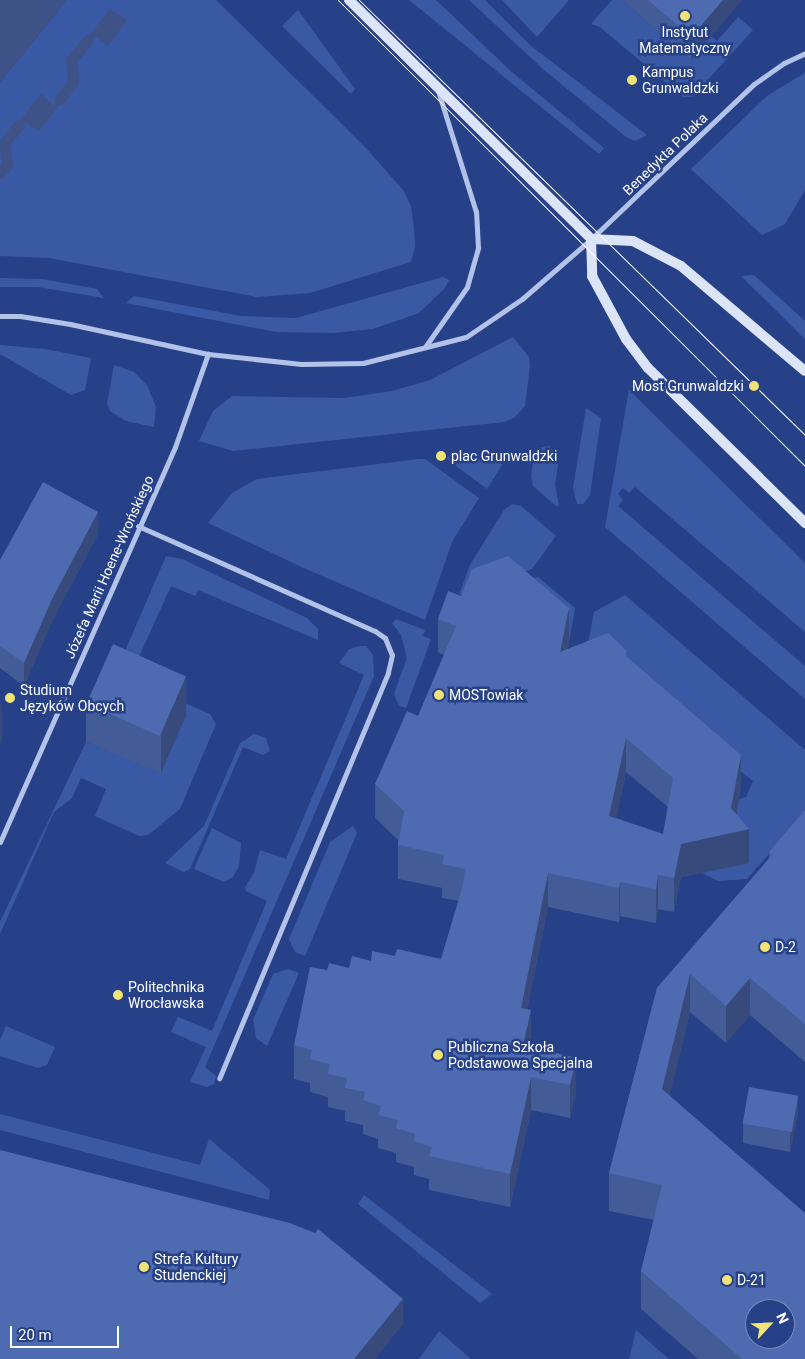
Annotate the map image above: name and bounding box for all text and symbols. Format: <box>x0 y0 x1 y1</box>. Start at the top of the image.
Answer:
marker: Instytut Matematyczny <box>679 10 691 22</box>
place label: Instytut Matematyczny <box>639 24 731 56</box>
place label: Kampus Grunwaldzki <box>642 64 719 96</box>
marker: Kampus Grunwaldzki <box>626 74 638 86</box>
street label: Benedykta Polaka <box>619 109 711 199</box>
place label: Most Grunwaldzki <box>632 378 744 394</box>
marker: Most Grunwaldzki <box>748 380 760 392</box>
place label: plac Grunwaldzki <box>451 448 557 464</box>
marker: plac Grunwaldzki <box>435 450 447 462</box>
street label: Józefa Marii Hoene-Wrońskiego <box>61 473 157 661</box>
place label: Studium Języków Obcych <box>20 682 124 714</box>
place label: MOSTowiak <box>449 687 523 703</box>
marker: MOSTowiak <box>433 689 445 701</box>
marker: Studium Języków Obcych <box>4 692 16 704</box>
place label: D-2 <box>775 939 796 955</box>
marker: D-2 <box>759 941 771 953</box>
place label: Politechnika Wrocławska <box>128 979 204 1012</box>
marker: Politechnika Wrocławska <box>112 989 124 1001</box>
place label: Publiczna Szkoła Podstawowa Specjalna <box>448 1039 593 1072</box>
marker: Publiczna Szkoła Podstawowa Specjalna <box>432 1049 444 1061</box>
place label: Strefa Kultury Studenckiej <box>154 1251 238 1284</box>
marker: Strefa Kultury Studenckiej <box>138 1261 150 1273</box>
place label: D-21 <box>737 1272 766 1288</box>
marker: D-21 <box>721 1274 733 1286</box>
north arrow <box>745 1299 795 1349</box>
text: N <box>773 1310 792 1326</box>
scale bar <box>12 1316 121 1348</box>
text: 20 m <box>18 1326 52 1344</box>

